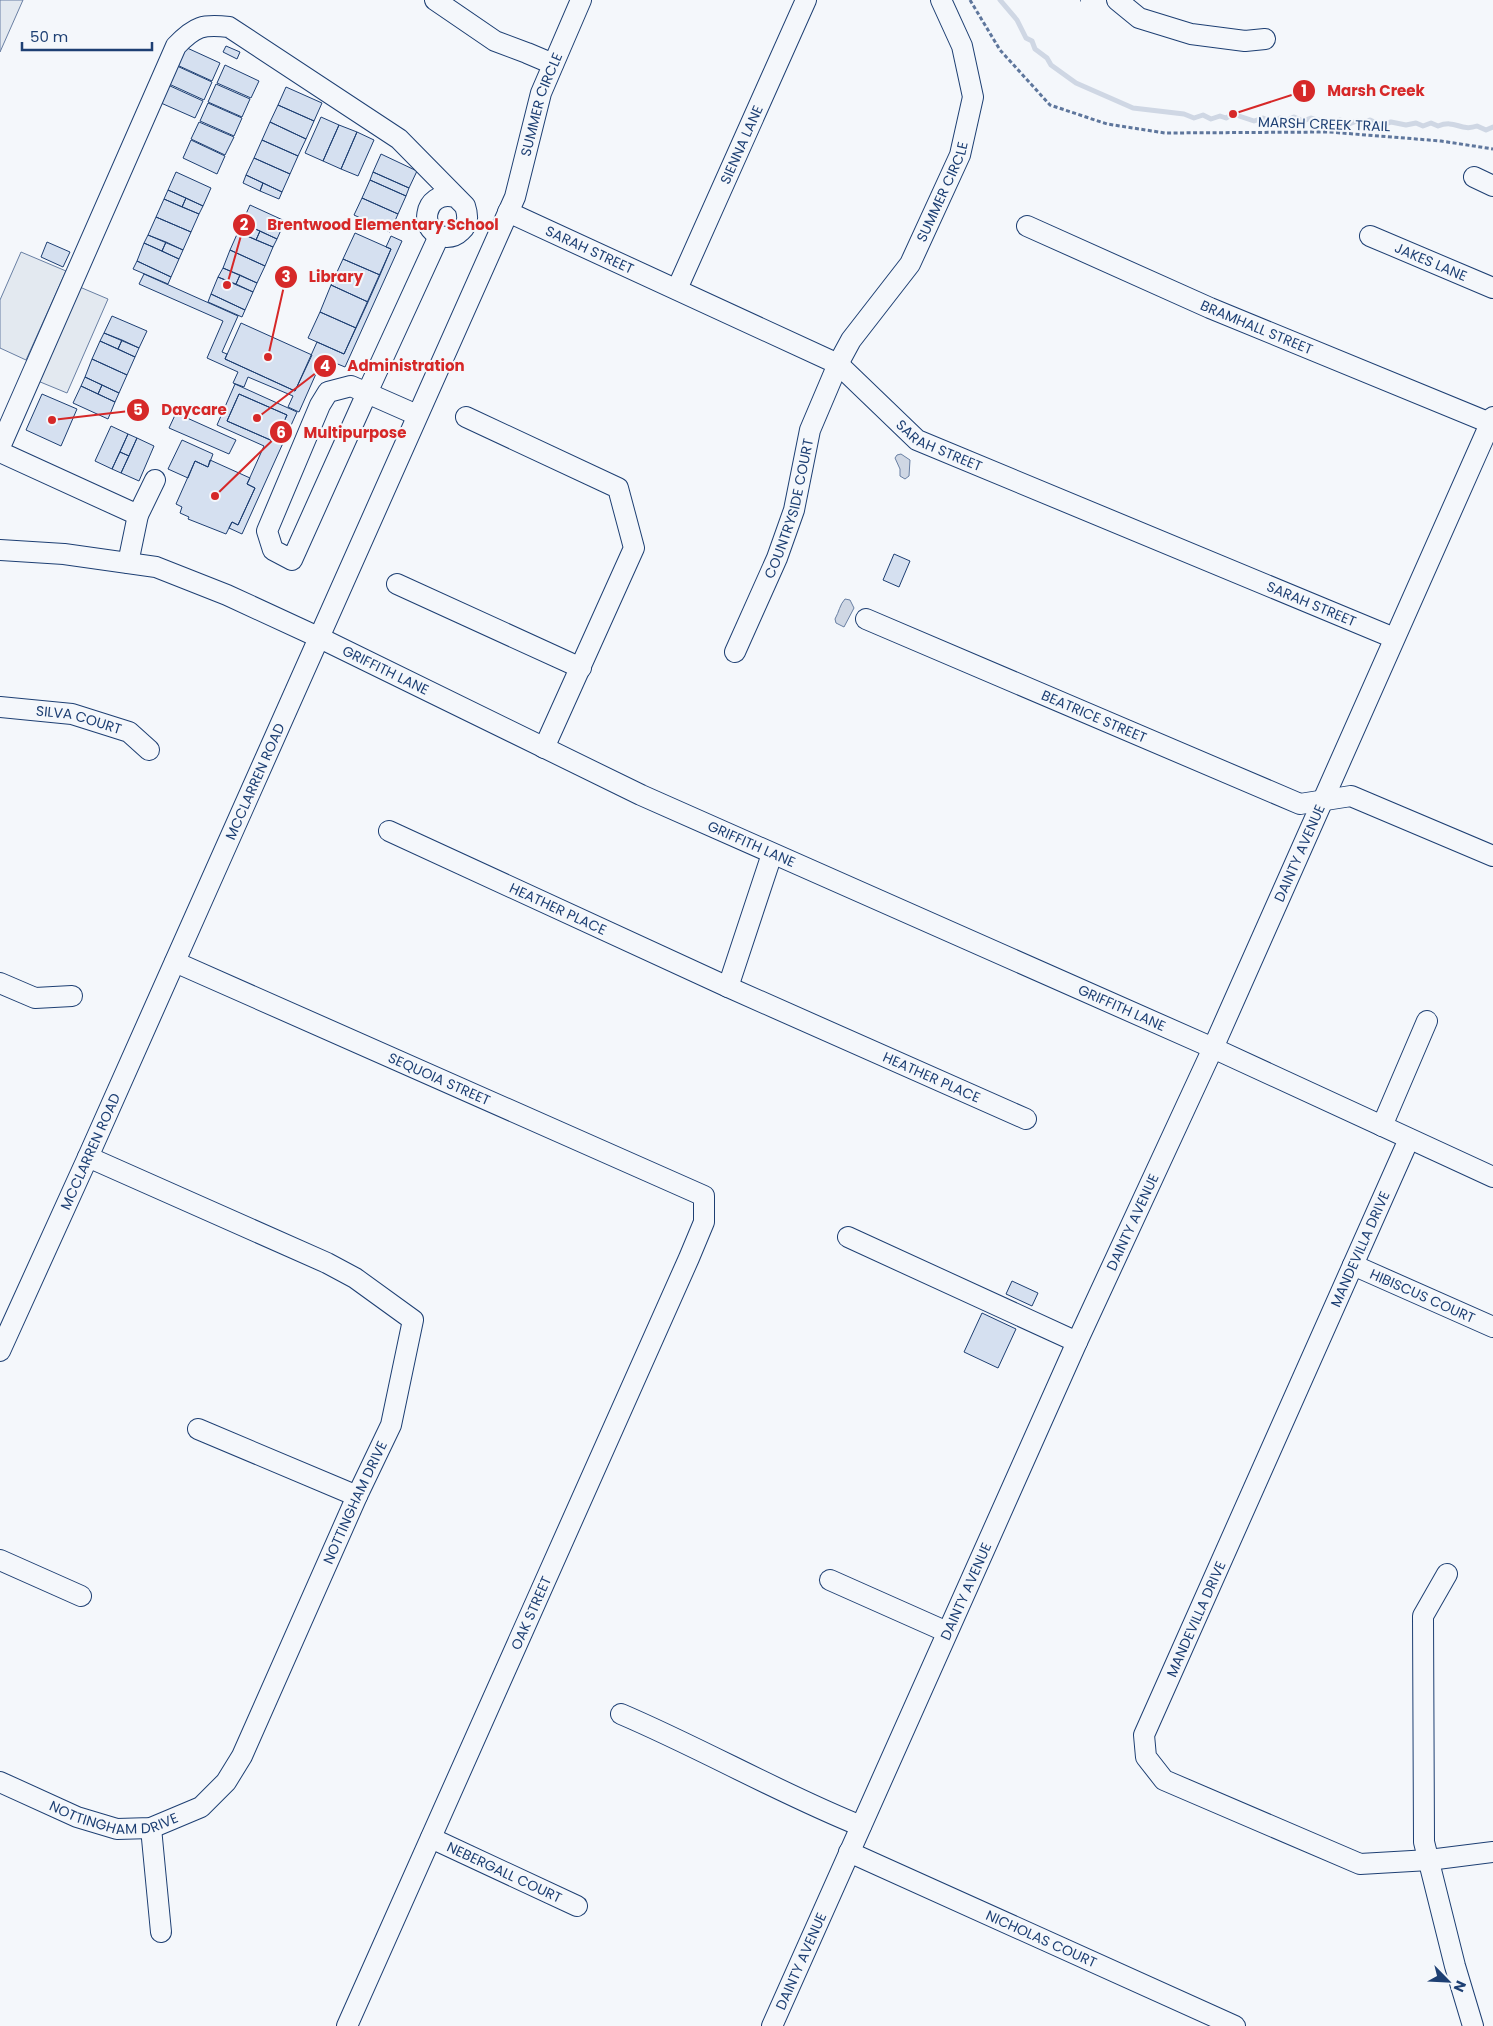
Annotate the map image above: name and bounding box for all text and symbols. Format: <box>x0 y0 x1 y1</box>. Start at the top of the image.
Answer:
scale bar <box>22 20 152 52</box>
text: 50 m <box>30 26 68 47</box>
street label: SUMMER CIRCLE <box>516 49 567 158</box>
callout: Marsh Creek <box>1292 76 1435 106</box>
text: 1 <box>1301 80 1307 101</box>
text: Marsh Creek <box>1327 80 1426 101</box>
street label: SIENNA LANE <box>715 102 768 187</box>
street label: MARSH CREEK TRAIL <box>1257 112 1391 136</box>
street label: SUMMER CIRCLE <box>911 140 973 245</box>
callout: Brentwood Elementary School <box>232 210 508 240</box>
text: 2 <box>240 214 249 235</box>
text: Brentwood Elementary School <box>267 214 499 235</box>
street label: SARAH STREET <box>542 221 638 279</box>
street label: JAKES LANE <box>1391 238 1470 286</box>
callout: Library <box>274 262 373 292</box>
text: 3 <box>281 266 291 287</box>
text: Library <box>309 266 364 287</box>
street label: BRAMHALL STREET <box>1197 295 1316 359</box>
callout: Administration <box>312 351 474 381</box>
text: 4 <box>320 355 330 376</box>
text: Administration <box>347 355 465 376</box>
callout: Daycare <box>126 395 236 425</box>
text: 5 <box>133 399 143 420</box>
text: Daycare <box>161 399 227 420</box>
street label: SARAH STREET <box>892 415 986 476</box>
callout: Multipurpose <box>269 417 417 447</box>
text: 6 <box>276 422 286 443</box>
text: Multipurpose <box>304 422 406 443</box>
street label: COUNTRYSIDE COURT <box>759 436 818 582</box>
street label: SARAH STREET <box>1264 576 1360 631</box>
street label: GRIFFITH LANE <box>339 640 432 700</box>
street label: BEATRICE STREET <box>1038 685 1150 748</box>
street label: SILVA COURT <box>35 701 125 739</box>
street label: MCCLARREN ROAD <box>220 720 290 843</box>
street label: DAINTY AVENUE <box>1269 801 1330 905</box>
street label: GRIFFITH LANE <box>704 816 799 872</box>
street label: HEATHER PLACE <box>506 878 610 940</box>
street label: GRIFFITH LANE <box>1075 980 1169 1036</box>
street label: HEATHER PLACE <box>880 1047 984 1108</box>
street label: SEQUOIA STREET <box>385 1048 494 1110</box>
street label: MCCLARREN ROAD <box>55 1090 125 1213</box>
street label: DAINTY AVENUE <box>1101 1170 1164 1274</box>
street label: MANDEVILLA DRIVE <box>1325 1188 1395 1310</box>
street label: HIBISCUS COURT <box>1367 1264 1479 1328</box>
street label: NOTTINGHAM DRIVE <box>318 1437 392 1567</box>
street label: DAINTY AVENUE <box>935 1539 996 1643</box>
street label: MANDEVILLA DRIVE <box>1161 1558 1231 1680</box>
street label: OAK STREET <box>506 1573 556 1653</box>
street label: NOTTINGHAM DRIVE <box>46 1796 181 1839</box>
street label: NEBERGALL COURT <box>444 1837 566 1908</box>
street label: NICHOLAS COURT <box>983 1905 1100 1973</box>
street label: DAINTY AVENUE <box>770 1909 831 2013</box>
north arrow <box>1423 1956 1473 2006</box>
text: N <box>1449 1977 1471 1995</box>

